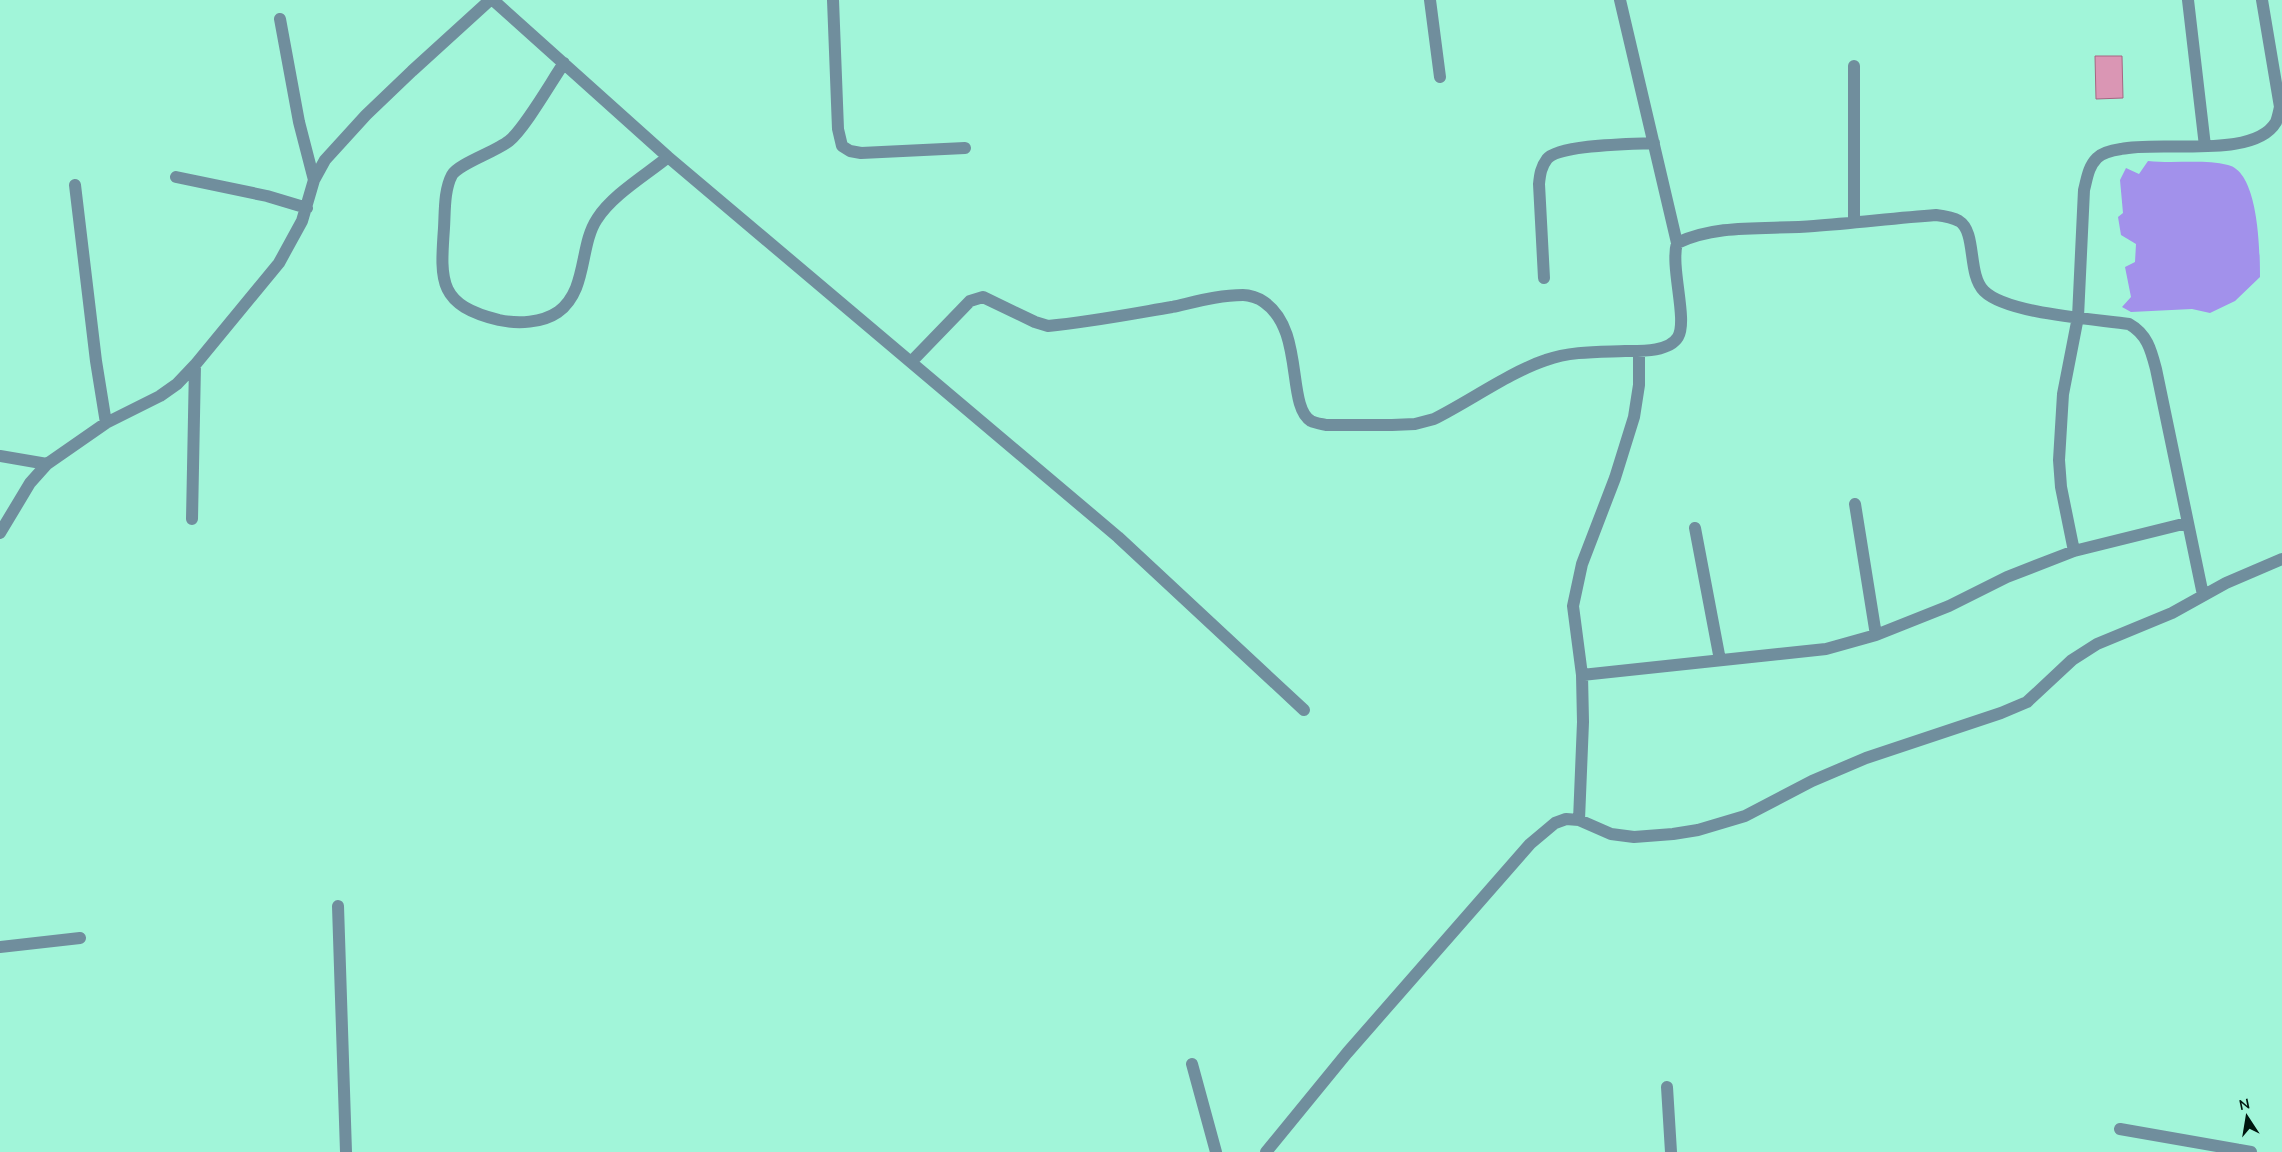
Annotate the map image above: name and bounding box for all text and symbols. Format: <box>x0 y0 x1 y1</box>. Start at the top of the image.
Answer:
north arrow <box>2222 1092 2272 1142</box>
text: N <box>2237 1094 2251 1114</box>

